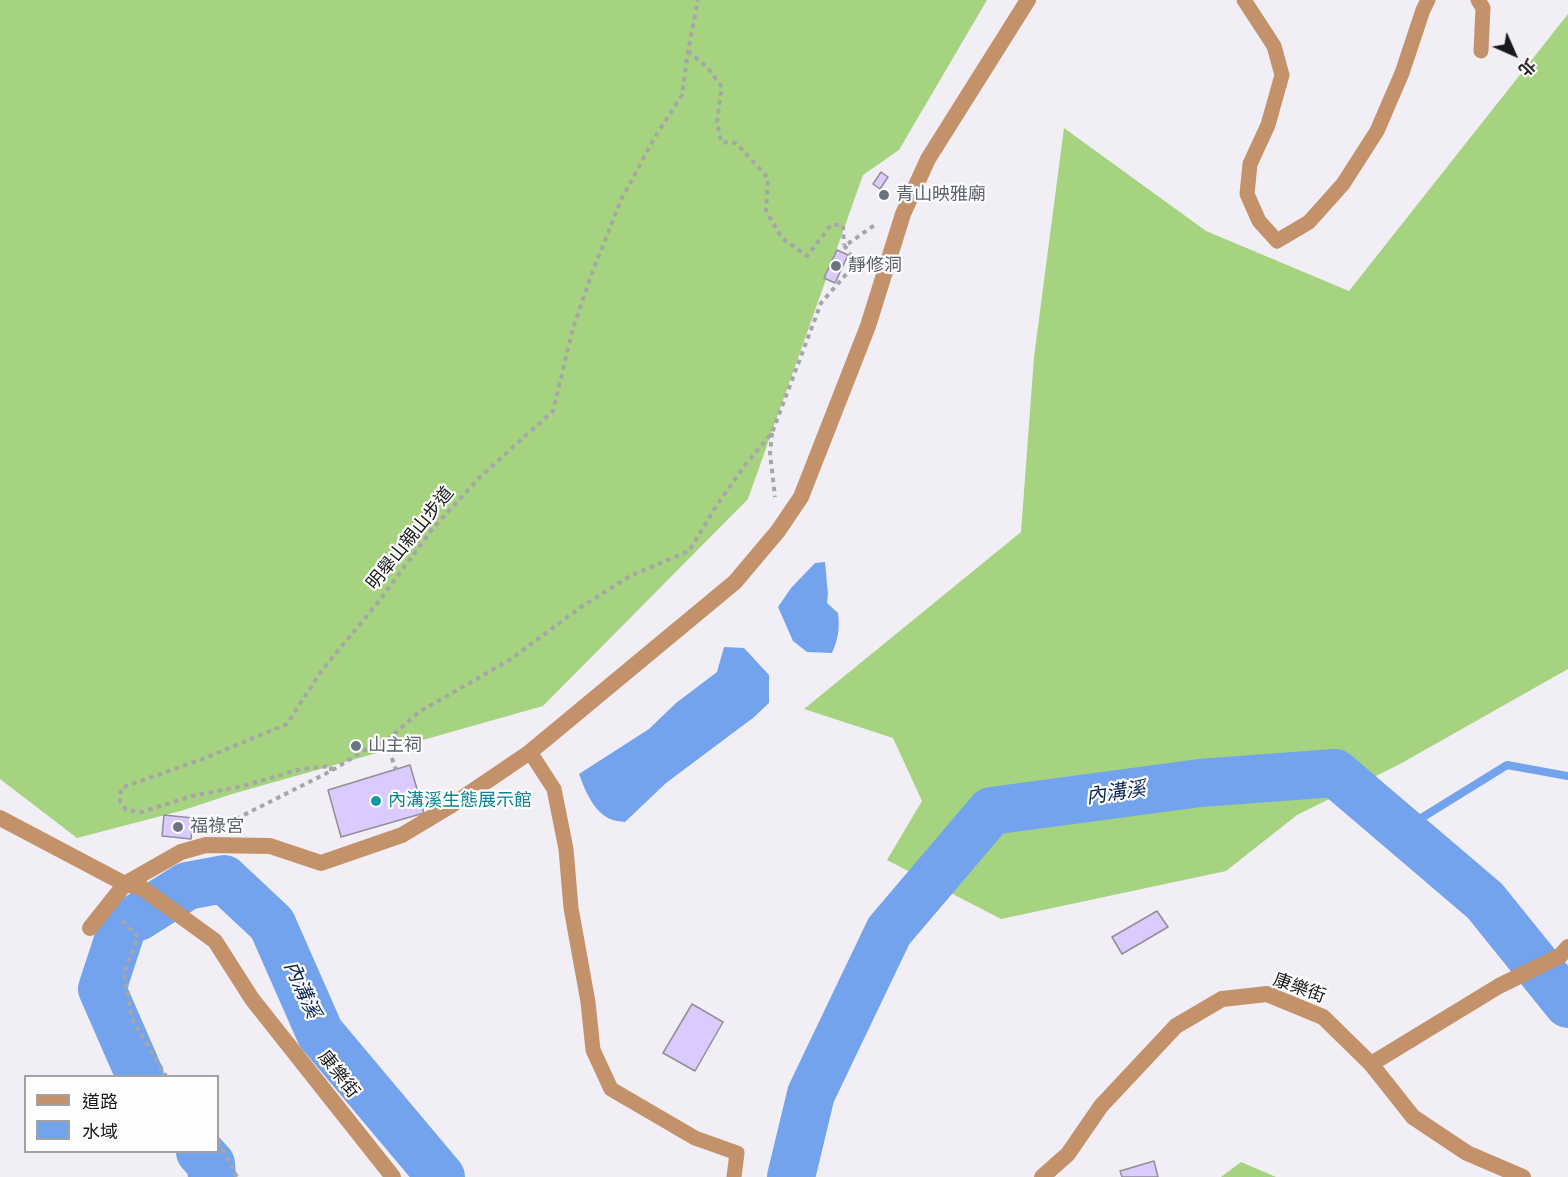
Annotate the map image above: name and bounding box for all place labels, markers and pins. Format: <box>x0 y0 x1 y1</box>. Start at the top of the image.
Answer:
place label: 青山映雅廟 <box>896 184 986 206</box>
marker: 青山映雅廟 <box>877 188 891 202</box>
place label: 靜修洞 <box>848 255 902 277</box>
marker: 靜修洞 <box>829 259 843 273</box>
place label: 山主祠 <box>368 735 422 757</box>
marker: 山主祠 <box>349 739 363 753</box>
place label: 內溝溪生態展示館 <box>388 790 532 812</box>
marker: 內溝溪生態展示館 <box>369 794 383 808</box>
place label: 福祿宮 <box>190 816 244 838</box>
marker: 福祿宮 <box>171 820 185 834</box>

